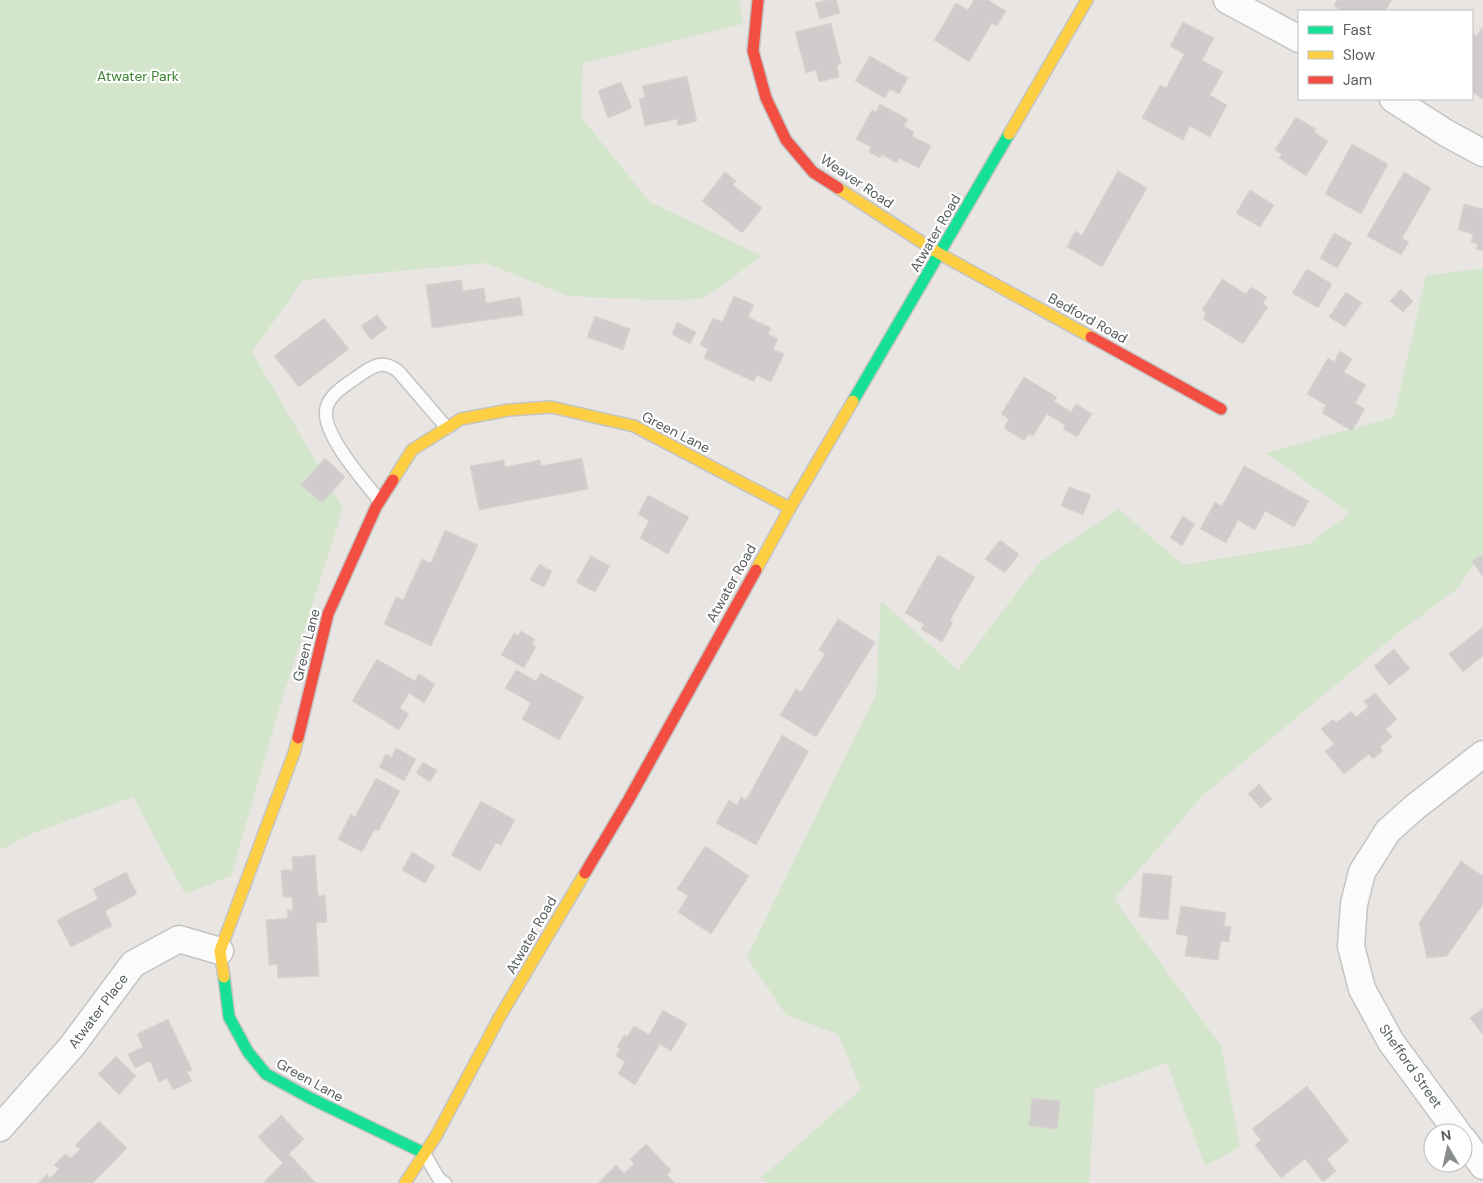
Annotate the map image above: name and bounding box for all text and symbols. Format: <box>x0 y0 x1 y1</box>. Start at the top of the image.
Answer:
legend <box>1298 10 1473 100</box>
text: Fast <box>1343 20 1372 40</box>
text: Slow <box>1343 45 1376 65</box>
park label: Atwater Park <box>97 67 179 85</box>
text: Jam <box>1343 70 1372 90</box>
street label: Weaver Road <box>817 150 897 212</box>
street label: Atwater Road <box>906 191 964 275</box>
street label: Bedford Road <box>1045 289 1131 347</box>
street label: Green Lane <box>639 407 713 457</box>
street label: Atwater Road <box>702 541 760 625</box>
street label: Green Lane <box>288 607 324 683</box>
street label: Atwater Road <box>502 893 560 977</box>
street label: Atwater Place <box>64 970 132 1052</box>
street label: Shefford Street <box>1375 1020 1447 1112</box>
street label: Green Lane <box>273 1054 347 1106</box>
north arrow <box>1423 1123 1473 1173</box>
text: N <box>1440 1125 1452 1145</box>

